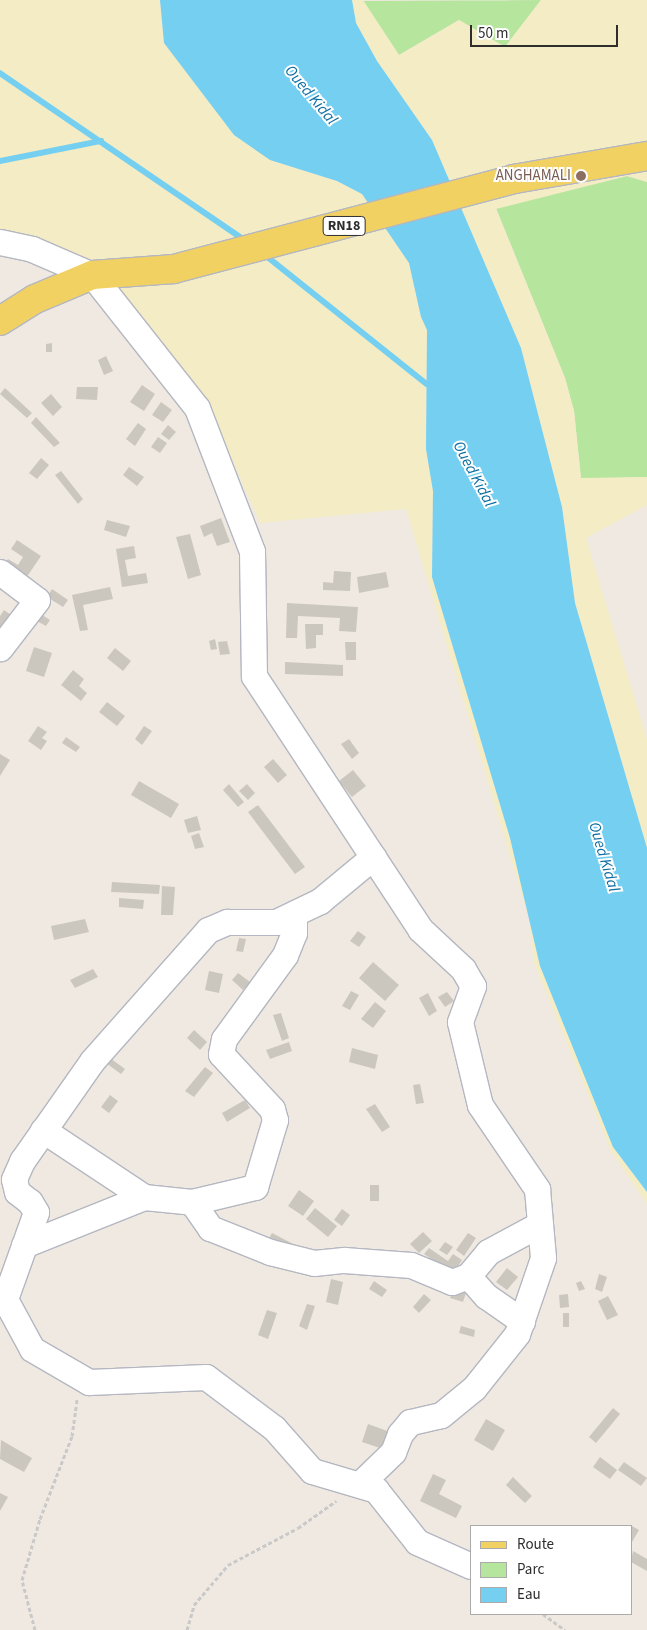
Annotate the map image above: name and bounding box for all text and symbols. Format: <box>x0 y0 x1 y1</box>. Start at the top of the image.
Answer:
scale bar <box>472 15 620 47</box>
text: 50 m <box>478 23 508 44</box>
water label: Oued Kidal <box>281 61 341 129</box>
place label: ANGHAMALI <box>496 167 571 185</box>
marker: ANGHAMALI <box>575 170 587 182</box>
road number: RN18 <box>322 215 366 238</box>
water label: Oued Kidal <box>449 438 499 510</box>
water label: Oued Kidal <box>584 820 624 894</box>
legend <box>470 1525 632 1615</box>
text: Route <box>517 1534 554 1555</box>
text: Parc <box>517 1559 544 1580</box>
text: Eau <box>517 1584 541 1605</box>

